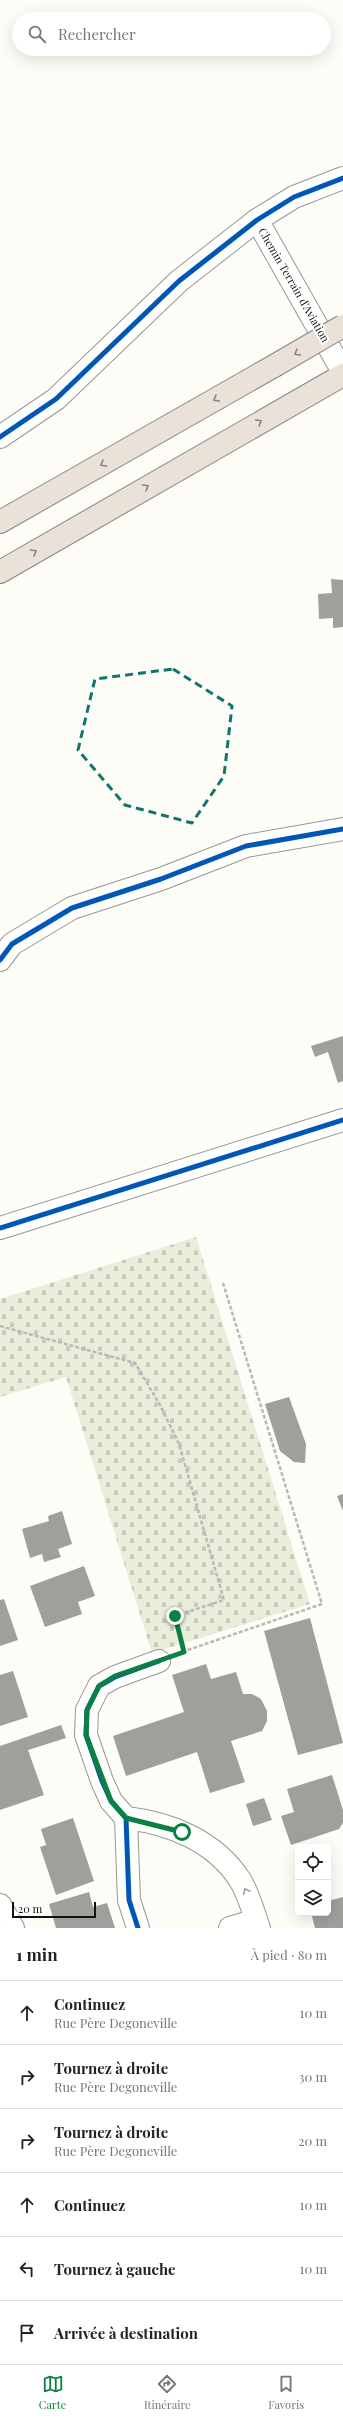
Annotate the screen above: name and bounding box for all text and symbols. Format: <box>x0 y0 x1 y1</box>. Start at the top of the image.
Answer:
search box <box>12 12 331 56</box>
icon: search <box>26 23 48 45</box>
text: Rechercher <box>58 24 136 44</box>
street label: Chemin Terrain d'Aviation <box>255 225 334 345</box>
one-way arrow <box>294 348 301 355</box>
one-way arrow <box>212 395 220 402</box>
one-way arrow <box>255 420 262 427</box>
one-way arrow <box>100 459 107 466</box>
one-way arrow <box>142 485 150 492</box>
one-way arrow <box>30 550 37 557</box>
route end <box>166 1607 184 1625</box>
route start <box>173 1823 191 1841</box>
map controls <box>295 1844 331 1916</box>
button: locate <box>295 1844 331 1880</box>
button: layers <box>295 1880 331 1916</box>
one-way arrow <box>243 1888 251 1896</box>
scale bar <box>12 1900 96 1919</box>
text: 20 m <box>18 1901 42 1916</box>
text: 1 min <box>16 1943 58 1965</box>
text: À pied · 80 m <box>251 1946 327 1963</box>
text: Continuez <box>54 1994 125 2014</box>
icon: ahead <box>16 2002 38 2024</box>
text: 10 m <box>300 2004 327 2021</box>
text: Rue Père Degoneville <box>54 2014 177 2031</box>
text: Tournez à droite <box>54 2058 168 2078</box>
icon: right <box>16 2066 38 2088</box>
text: 30 m <box>299 2068 327 2085</box>
text: Rue Père Degoneville <box>54 2078 177 2095</box>
text: Tournez à droite <box>54 2122 168 2142</box>
icon: right <box>16 2130 38 2152</box>
text: 20 m <box>298 2132 327 2149</box>
text: Rue Père Degoneville <box>54 2142 177 2159</box>
icon: ahead <box>16 2194 38 2216</box>
text: Continuez <box>54 2195 125 2215</box>
text: 10 m <box>300 2196 327 2213</box>
icon: left <box>16 2258 38 2280</box>
text: Tournez à gauche <box>54 2259 176 2279</box>
text: 10 m <box>300 2260 327 2277</box>
icon: arrive <box>16 2322 38 2344</box>
text: Arrivée à destination <box>54 2323 198 2343</box>
tab: Carte <box>39 2373 66 2412</box>
tab: Itinéraire <box>144 2373 191 2412</box>
tab: Favoris <box>268 2373 304 2412</box>

